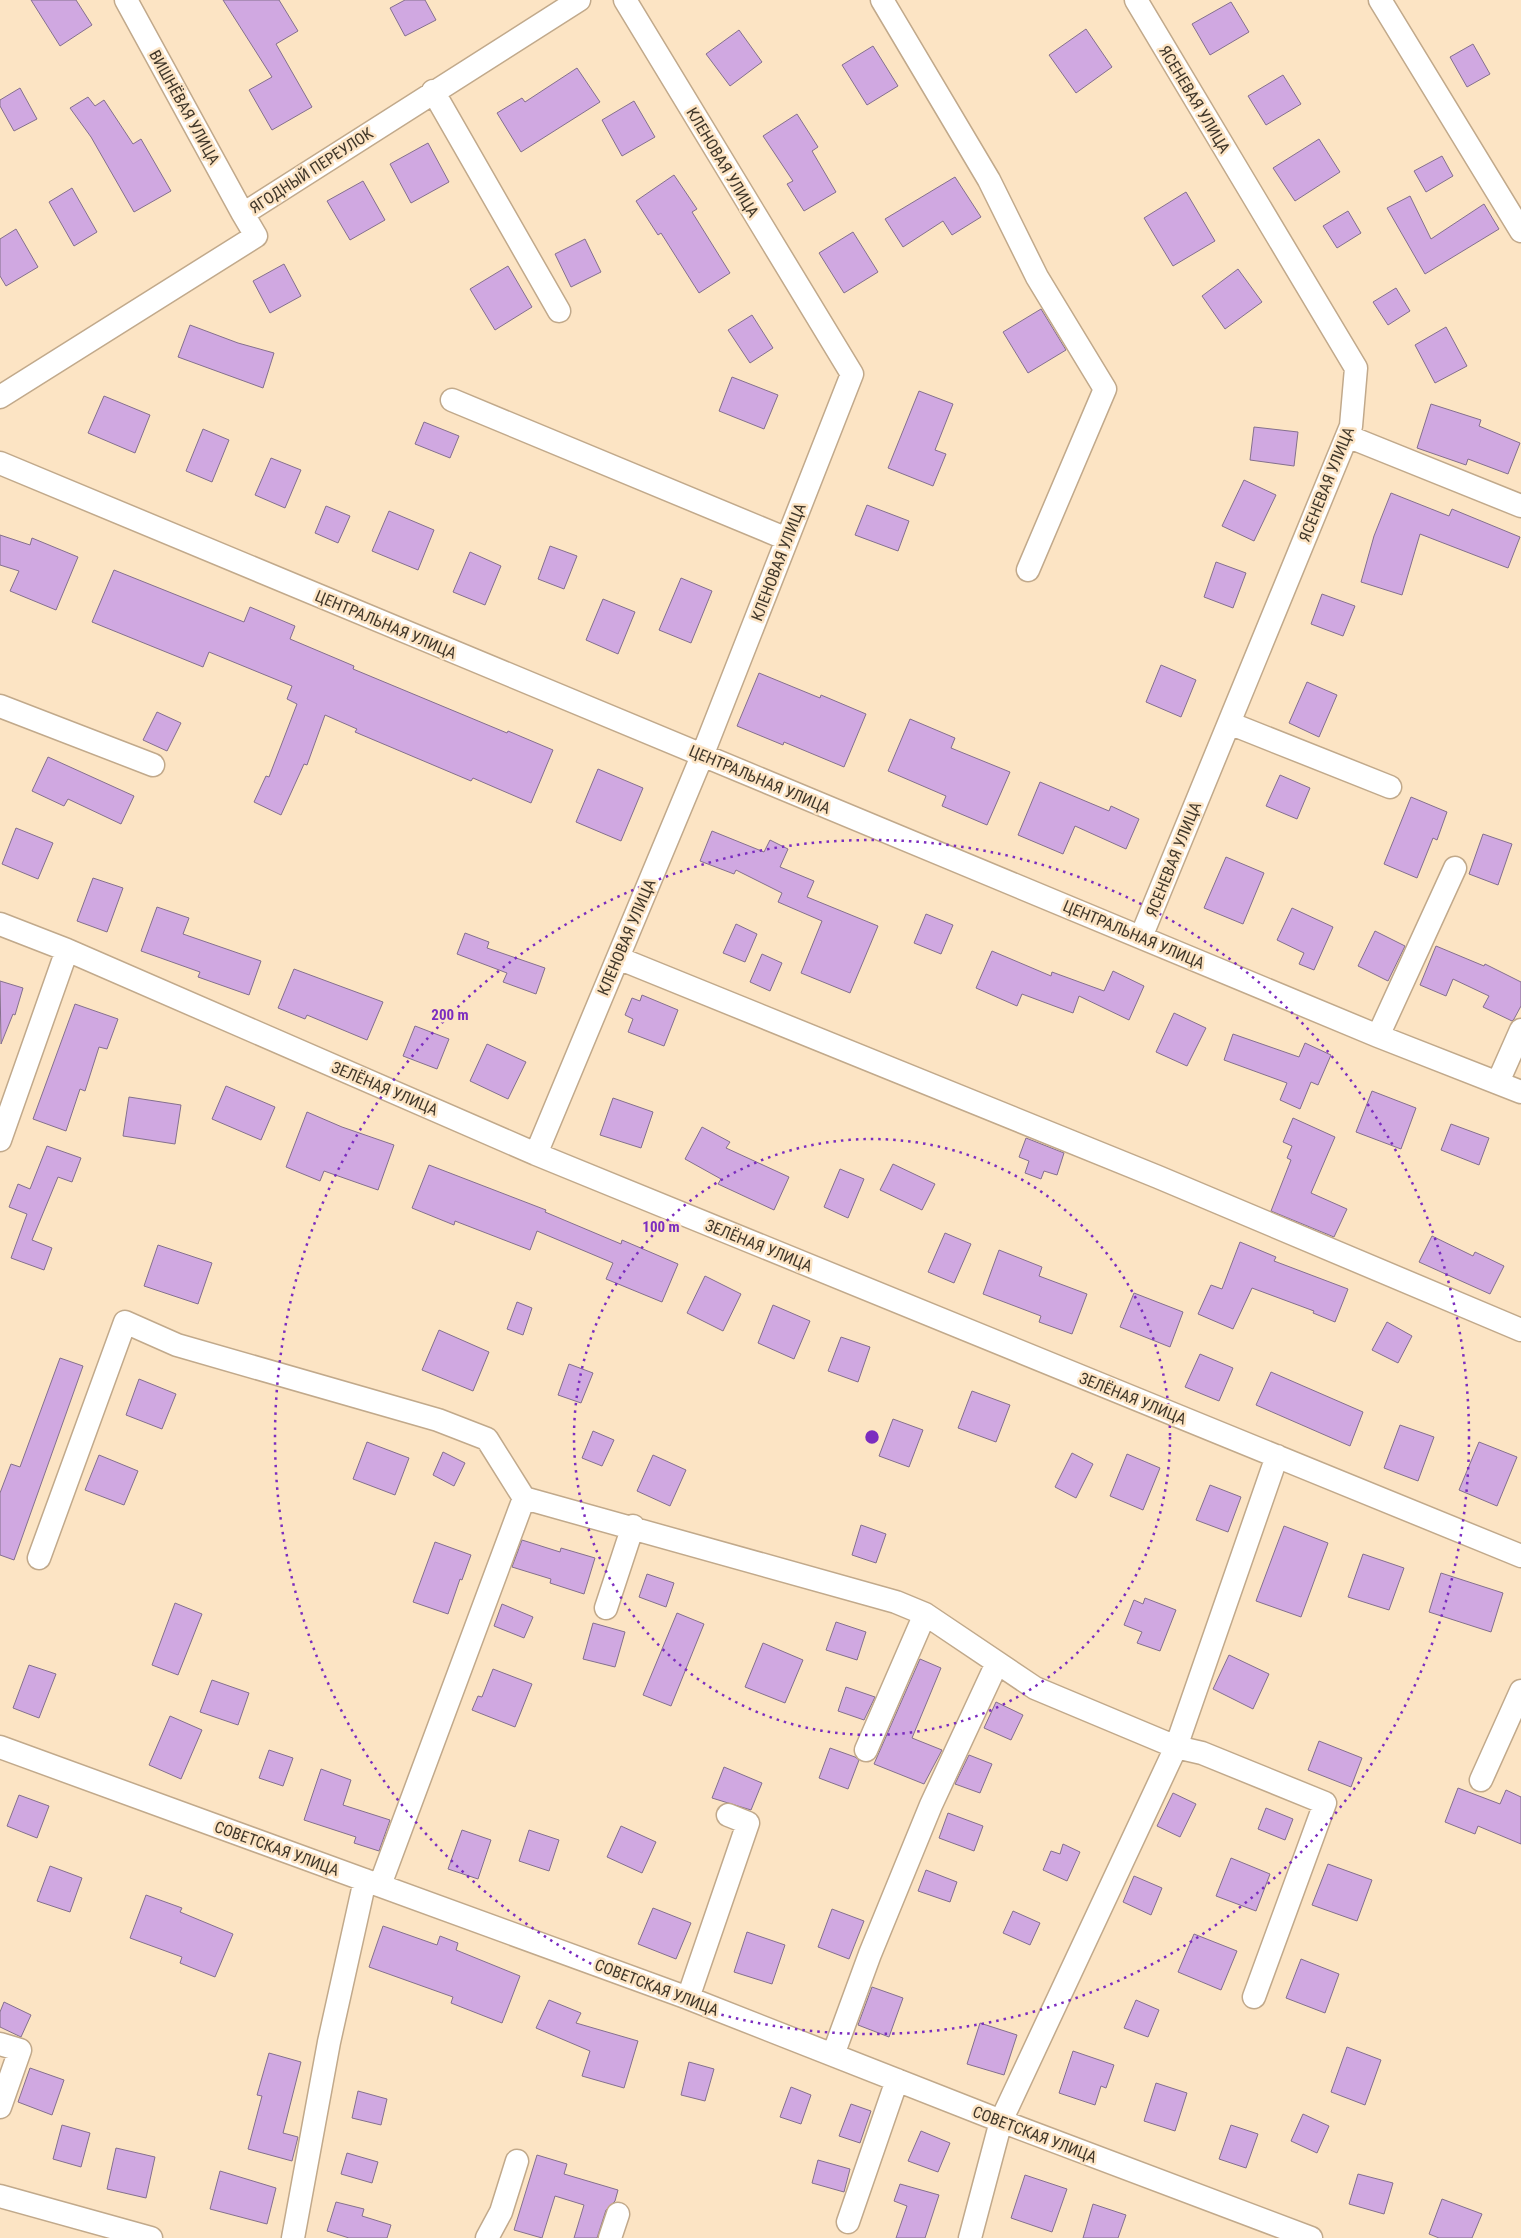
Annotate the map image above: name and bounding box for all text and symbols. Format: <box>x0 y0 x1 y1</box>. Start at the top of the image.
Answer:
street label: ЯСЕНЕВАЯ УЛИЦА <box>1155 42 1234 157</box>
street label: ВИШНЁВАЯ УЛИЦА <box>145 47 224 168</box>
street label: КЛЕНОВАЯ УЛИЦА <box>682 104 763 221</box>
street label: ЯГОДНЫЙ ПЕРЕУЛОК <box>246 123 377 217</box>
street label: ЯСЕНЕВАЯ УЛИЦА <box>1295 424 1358 544</box>
street label: КЛЕНОВАЯ УЛИЦА <box>747 501 810 624</box>
street label: ЦЕНТРАЛЬНАЯ УЛИЦА <box>312 586 459 663</box>
street label: ЦЕНТРАЛЬНАЯ УЛИЦА <box>686 741 833 818</box>
street label: ЯСЕНЕВАЯ УЛИЦА <box>1142 799 1205 919</box>
street label: КЛЕНОВАЯ УЛИЦА <box>593 876 660 998</box>
street label: ЦЕНТРАЛЬНАЯ УЛИЦА <box>1060 896 1207 973</box>
text: 200 m <box>431 1006 469 1024</box>
street label: ЗЕЛЁНАЯ УЛИЦА <box>329 1057 441 1119</box>
street label: ЗЕЛЁНАЯ УЛИЦА <box>703 1215 815 1276</box>
text: 100 m <box>642 1218 680 1236</box>
street label: ЗЕЛЁНАЯ УЛИЦА <box>1077 1368 1189 1429</box>
centre of rings <box>863 1428 881 1446</box>
street label: СОВЕТСКАЯ УЛИЦА <box>212 1817 342 1880</box>
street label: СОВЕТСКАЯ УЛИЦА <box>592 1955 722 2020</box>
street label: СОВЕТСКАЯ УЛИЦА <box>970 2102 1100 2167</box>

